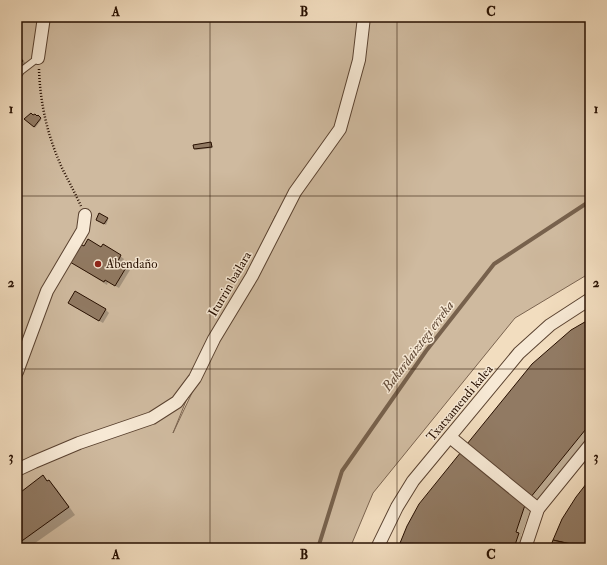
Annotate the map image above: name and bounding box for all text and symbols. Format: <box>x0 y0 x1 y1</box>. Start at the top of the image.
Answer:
text: A <box>111 4 121 20</box>
text: B <box>300 4 308 20</box>
text: C <box>486 4 496 20</box>
text: 1 <box>9 101 14 117</box>
text: 1 <box>594 101 599 117</box>
street label: Iturrin bailara <box>205 248 255 319</box>
place label: Abendaño <box>105 256 157 272</box>
marker: Abendaño <box>93 259 103 269</box>
text: 2 <box>8 275 15 291</box>
text: 2 <box>593 275 600 291</box>
water label: Bakardaiztegi erreka <box>378 297 458 395</box>
street label: Txatxamendi kalea <box>423 361 497 444</box>
text: 3 <box>9 449 14 465</box>
text: 3 <box>594 449 599 465</box>
text: A <box>111 547 121 563</box>
text: B <box>300 547 308 563</box>
text: C <box>486 547 496 563</box>

